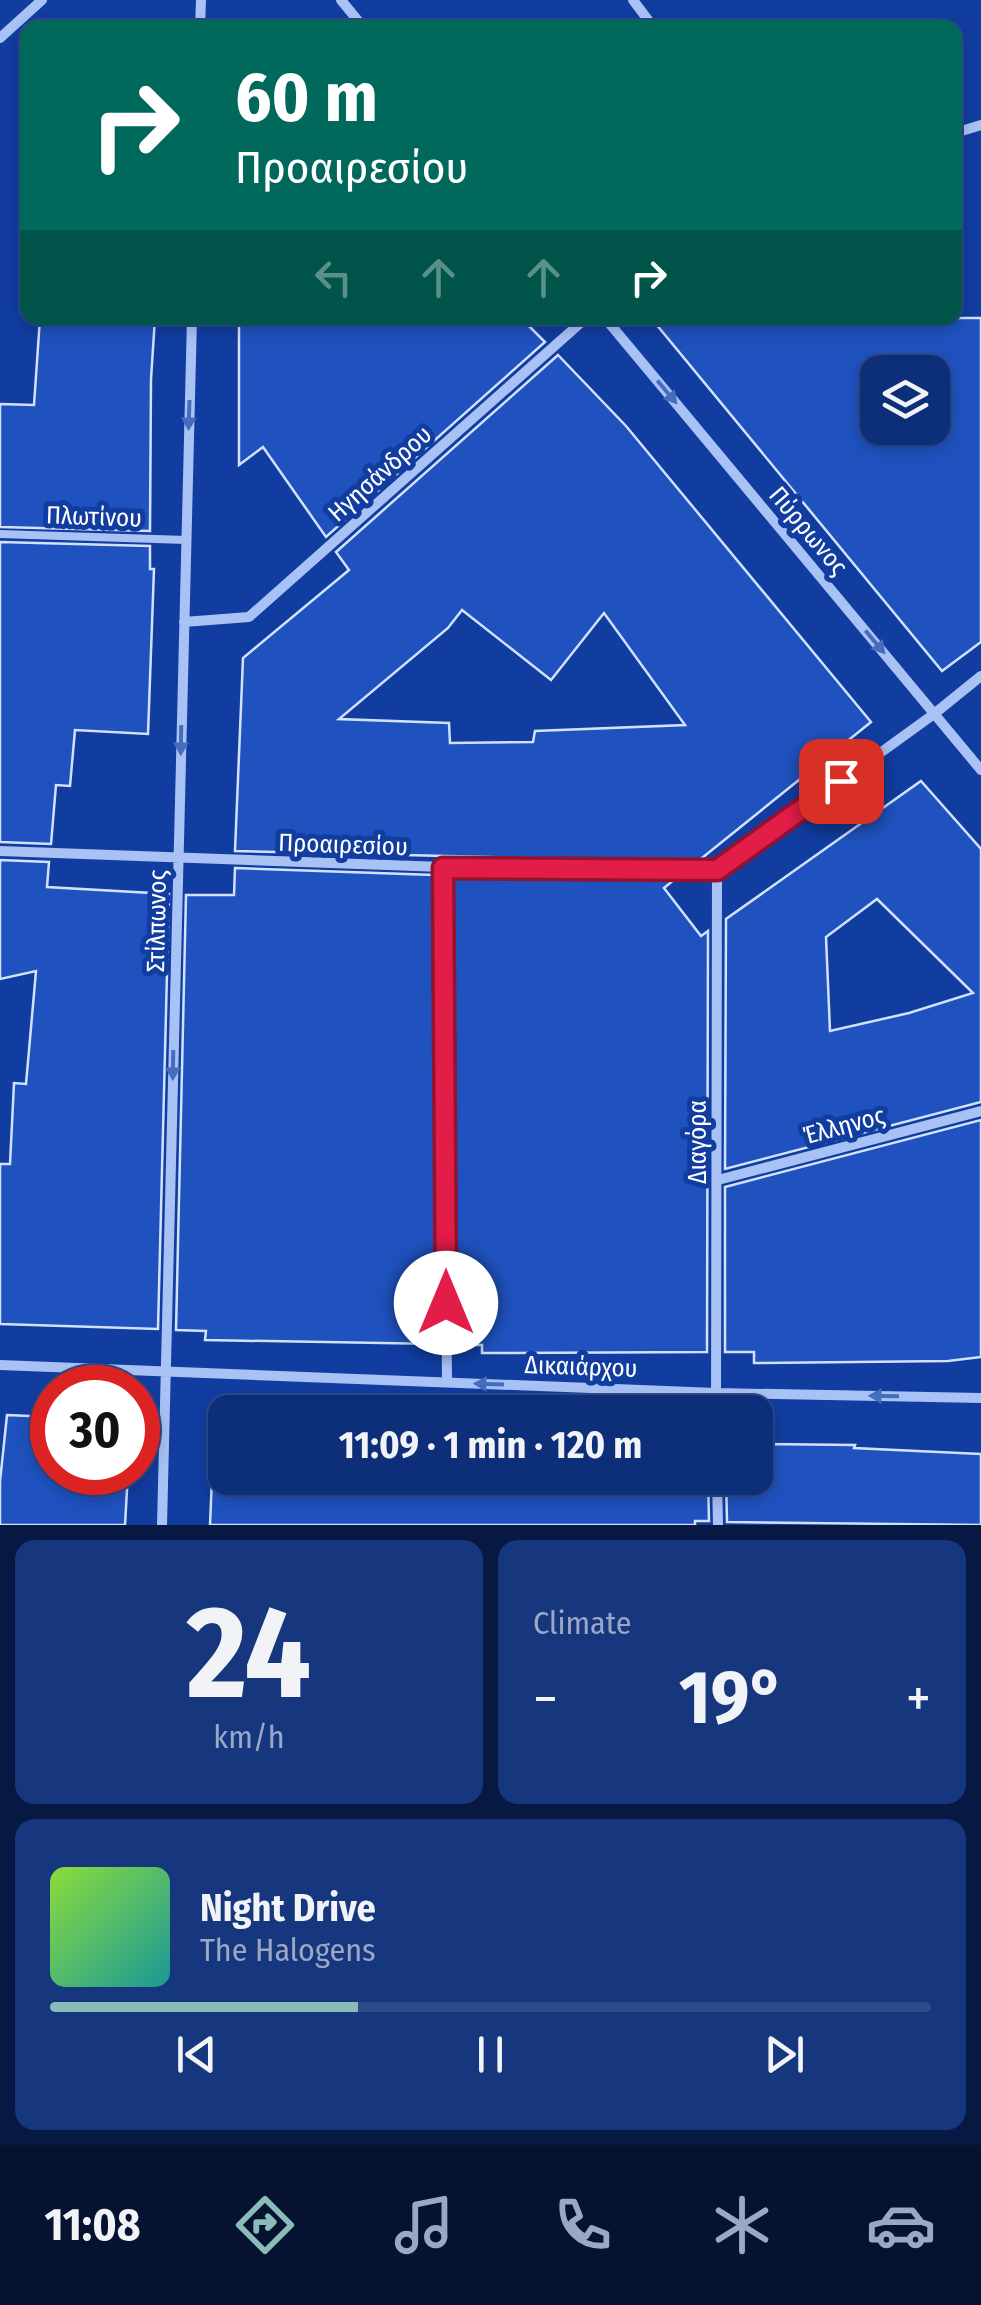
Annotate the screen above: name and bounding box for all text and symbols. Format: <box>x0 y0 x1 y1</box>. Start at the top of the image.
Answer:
text: 60 m <box>235 56 378 140</box>
icon: right <box>70 60 200 190</box>
text: Προαιρεσίου <box>235 141 468 195</box>
icon: left <box>306 250 361 305</box>
icon: ahead <box>411 250 466 305</box>
icon: ahead <box>516 250 571 305</box>
icon: right <box>621 250 676 305</box>
map controls <box>860 355 950 445</box>
button: layers <box>860 355 950 445</box>
one-way arrow <box>656 380 677 405</box>
one-way arrow <box>181 399 197 431</box>
street label: Ηγησάνδρου <box>322 420 438 528</box>
street label: Πύρρωνος <box>762 481 854 582</box>
street label: Πλωτίνου <box>46 500 142 534</box>
one-way arrow <box>864 630 885 655</box>
one-way arrow <box>173 724 189 756</box>
pin <box>799 739 884 824</box>
icon: arrive <box>814 754 869 809</box>
street label: Προαιρεσίου <box>278 828 408 862</box>
street label: Στίλπωνος <box>141 869 173 972</box>
one-way arrow <box>165 1049 181 1081</box>
street label: Διαγόρα <box>683 1100 713 1184</box>
street label: Έλληνος <box>800 1101 889 1151</box>
position arrow <box>394 1251 498 1355</box>
street label: Δικαιάρχου <box>524 1350 638 1384</box>
speed limit sign: 30 <box>30 1365 160 1495</box>
one-way arrow <box>472 1375 504 1391</box>
one-way arrow <box>867 1388 899 1404</box>
text: 11:09 · 1 min · 120 m <box>339 1422 642 1468</box>
text: 24 <box>187 1575 311 1731</box>
text: Climate <box>533 1604 632 1642</box>
text: 19° <box>679 1653 785 1743</box>
text: − <box>533 1666 558 1732</box>
text: + <box>906 1666 931 1732</box>
text: km/h <box>213 1718 285 1756</box>
text: Night Drive <box>200 1885 376 1931</box>
text: The Halogens <box>200 1931 376 1969</box>
icon: previous <box>169 2027 224 2082</box>
icon: pause <box>463 2027 518 2082</box>
icon: next <box>757 2027 812 2082</box>
icon: directions <box>230 2190 300 2260</box>
icon: music <box>389 2190 459 2260</box>
icon: phone <box>548 2190 618 2260</box>
icon: climate <box>707 2190 777 2260</box>
icon: car <box>866 2190 936 2260</box>
text: 11:08 <box>45 2198 140 2252</box>

